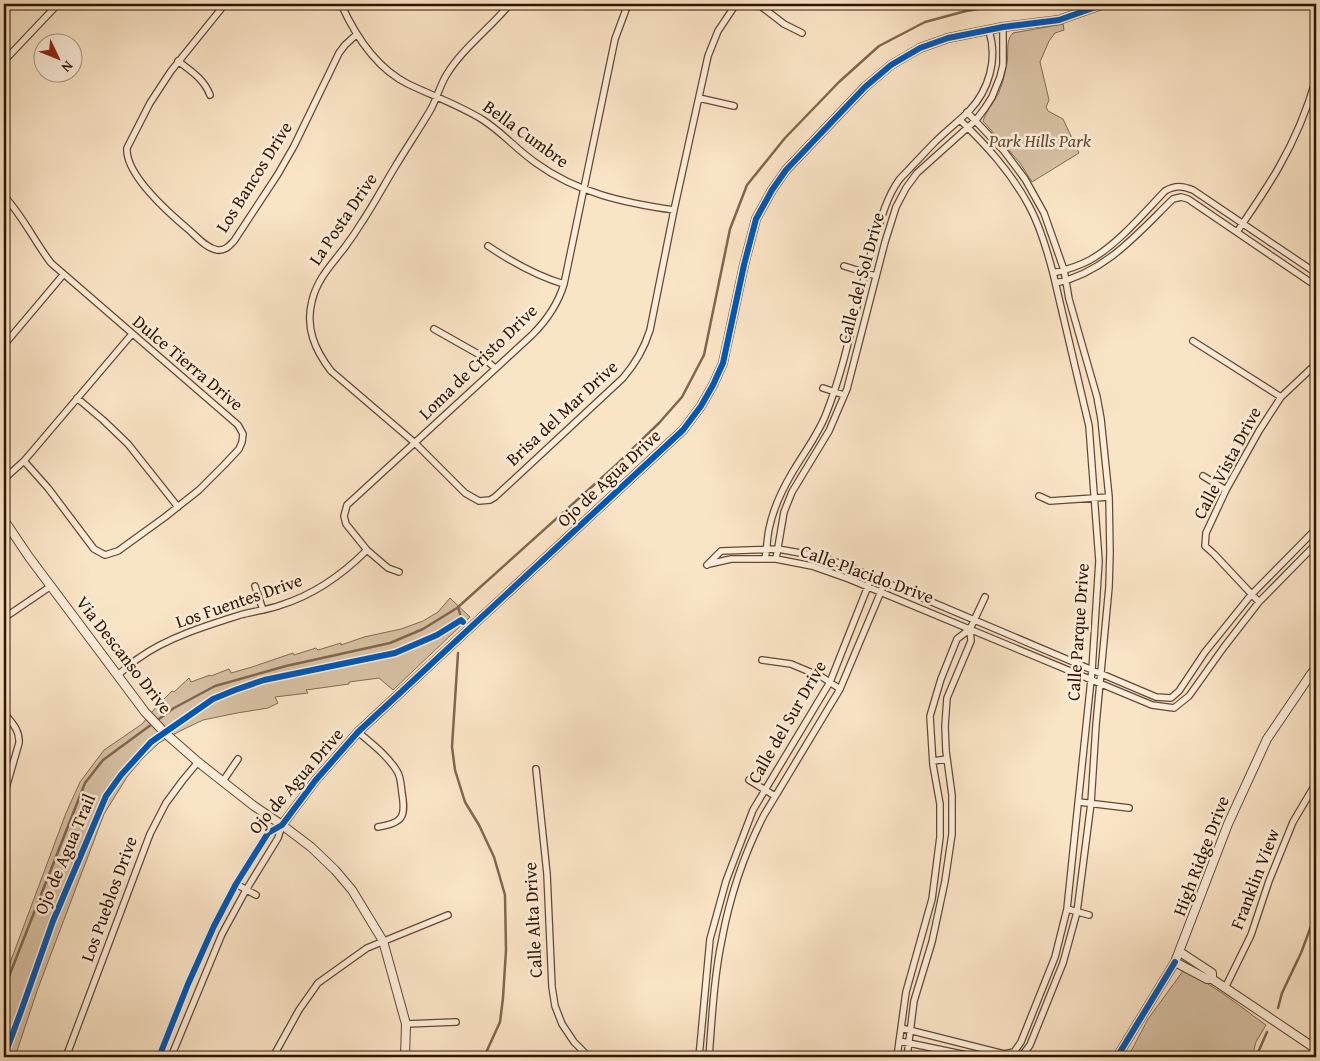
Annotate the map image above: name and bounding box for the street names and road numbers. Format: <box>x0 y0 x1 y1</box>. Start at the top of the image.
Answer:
street label: Bella Cumbre <box>478 93 575 174</box>
street label: Los Bancos Drive <box>209 116 299 238</box>
street label: La Posta Drive <box>302 167 384 270</box>
street label: Calle del Sol Drive <box>830 209 891 347</box>
street label: Loma de Cristo Drive <box>412 298 543 426</box>
street label: Dulce Tierra Drive <box>127 308 250 417</box>
street label: Brisa del Mar Drive <box>500 354 624 472</box>
street label: Calle Vista Drive <box>1186 402 1268 524</box>
street label: Ojo de Agua Drive <box>551 422 667 533</box>
street label: Calle Placido Drive <box>797 537 938 610</box>
street label: Calle Parque Drive <box>1059 562 1096 702</box>
street label: Los Fuentes Drive <box>172 566 306 635</box>
street label: Via Descanso Drive <box>70 590 179 719</box>
street label: Calle del Sur Drive <box>740 655 833 788</box>
street label: Ojo de Agua Drive <box>242 721 350 840</box>
street label: Ojo de Agua Trail <box>27 789 102 918</box>
street label: High Ridge Drive <box>1165 792 1236 920</box>
street label: Franklin View <box>1223 824 1286 933</box>
street label: Los Pueblos Drive <box>73 832 144 965</box>
street label: Calle Alta Drive <box>516 861 549 979</box>

